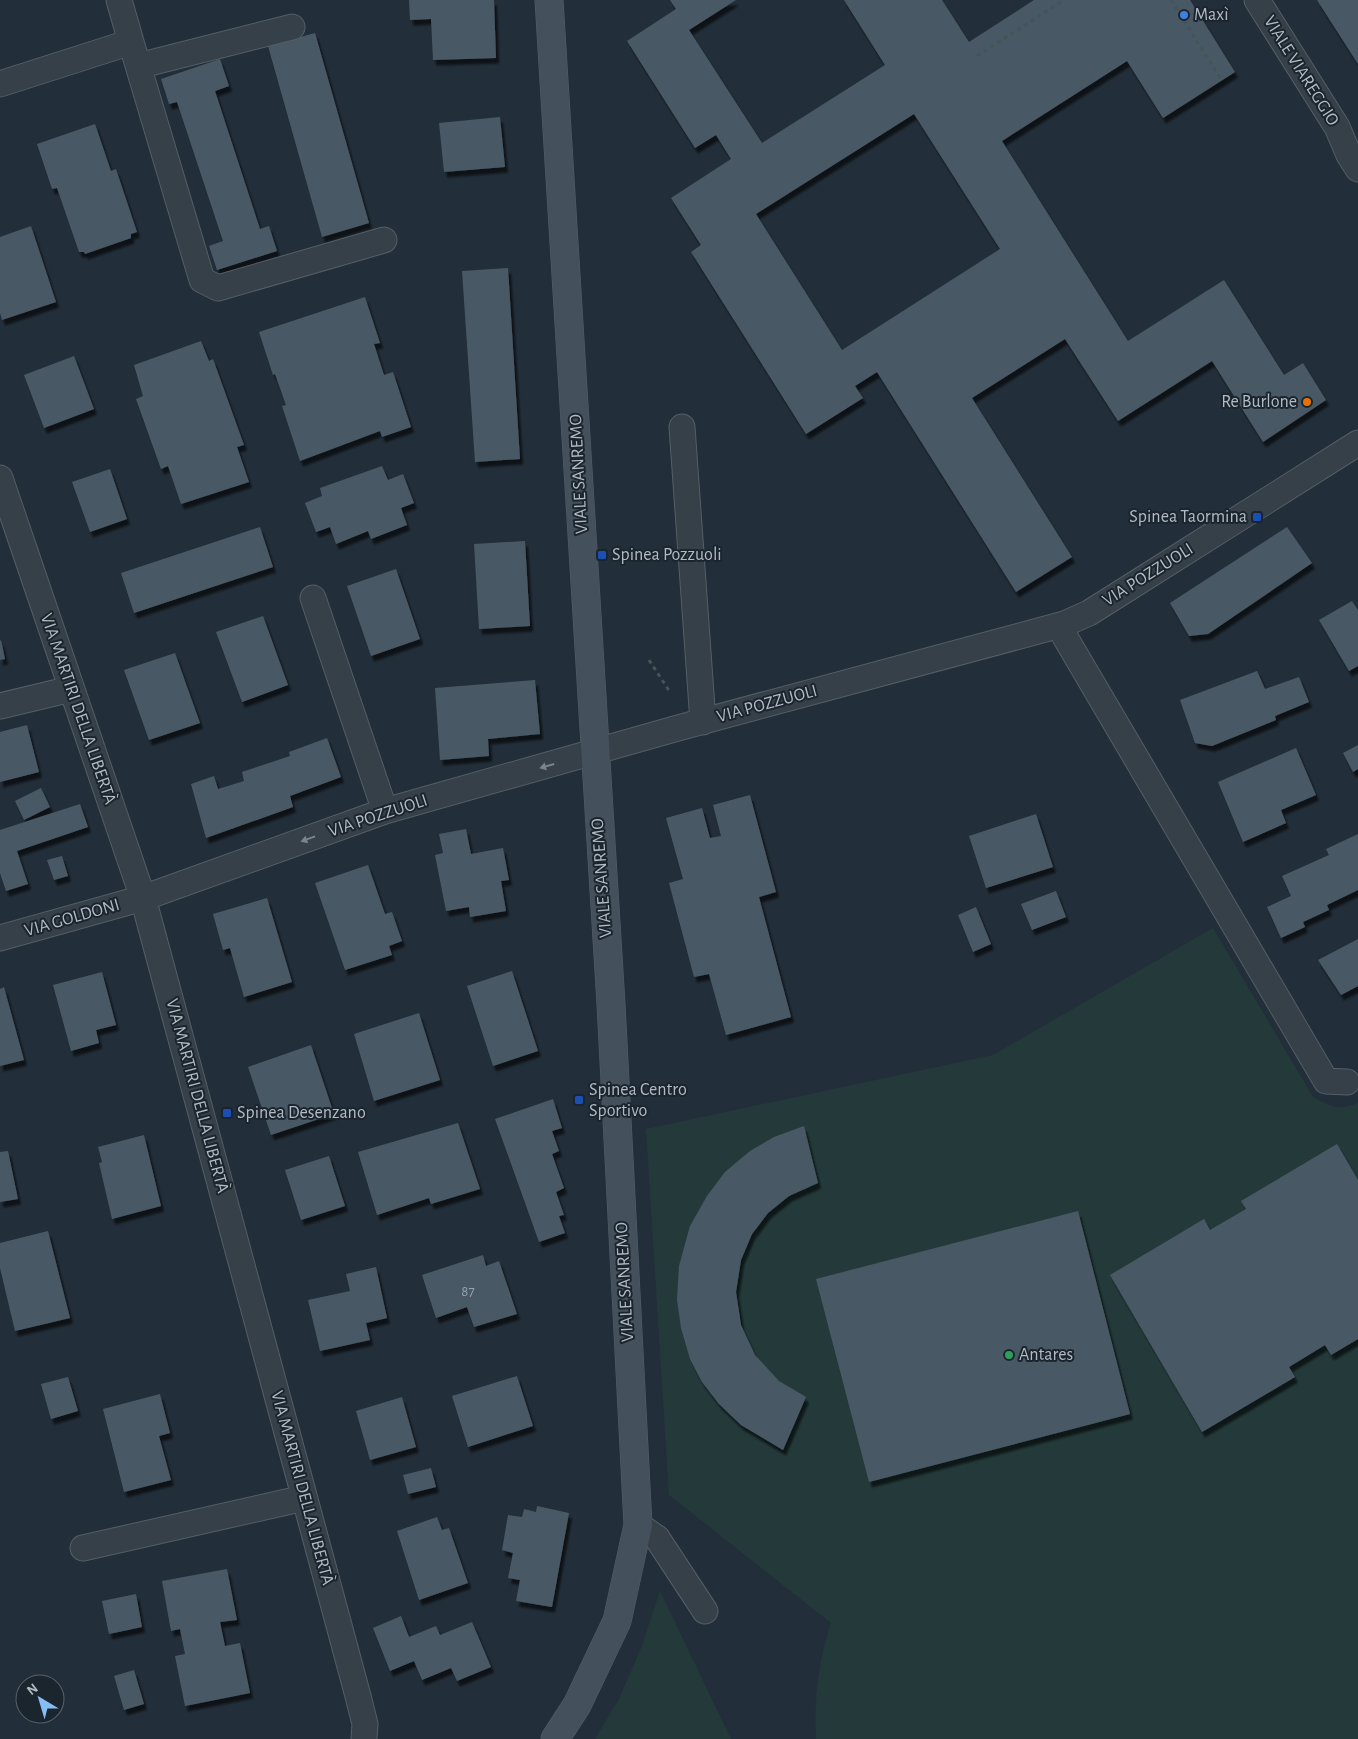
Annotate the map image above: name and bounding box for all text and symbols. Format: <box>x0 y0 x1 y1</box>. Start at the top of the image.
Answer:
place label: Maxì <box>1194 6 1229 24</box>
marker: Maxì <box>1178 9 1190 21</box>
street label: VIALE VIAREGGIO <box>1260 13 1342 129</box>
place label: Re Burlone <box>1221 393 1297 411</box>
marker: Re Burlone <box>1301 396 1313 408</box>
street label: VIALE SANREMO <box>567 414 591 534</box>
place label: Spinea Taormina <box>1129 508 1247 526</box>
marker: Spinea Taormina <box>1251 511 1263 523</box>
street label: VIA POZZUOLI <box>1099 540 1197 610</box>
place label: Spinea Pozzuoli <box>612 546 722 564</box>
marker: Spinea Pozzuoli <box>596 549 608 561</box>
street label: VIA MARTIRI DELLA LIBERTÀ <box>37 610 122 807</box>
street label: VIA POZZUOLI <box>715 682 819 726</box>
one-way arrow <box>539 763 554 771</box>
street label: VIA POZZUOLI <box>326 791 430 841</box>
street label: VIALE SANREMO <box>589 818 615 938</box>
one-way arrow <box>300 835 315 843</box>
street label: VIA GOLDONI <box>22 896 122 940</box>
street label: VIA MARTIRI DELLA LIBERTÀ <box>162 996 235 1196</box>
place label: Spinea Centro Sportivo <box>589 1081 687 1120</box>
marker: Spinea Centro Sportivo <box>573 1094 585 1106</box>
place label: Spinea Desenzano <box>237 1104 366 1122</box>
marker: Spinea Desenzano <box>221 1107 233 1119</box>
street label: VIALE SANREMO <box>613 1222 637 1342</box>
house number: 87 <box>461 1284 475 1299</box>
place label: Antares <box>1019 1346 1073 1364</box>
marker: Antares <box>1003 1349 1015 1361</box>
street label: VIA MARTIRI DELLA LIBERTÀ <box>267 1388 340 1588</box>
north arrow <box>15 1674 65 1724</box>
text: N <box>24 1681 41 1698</box>

